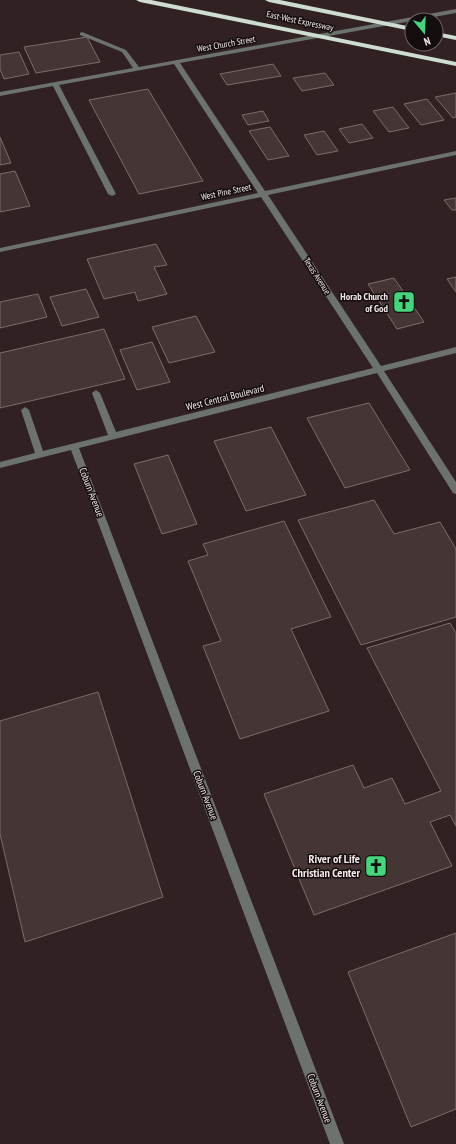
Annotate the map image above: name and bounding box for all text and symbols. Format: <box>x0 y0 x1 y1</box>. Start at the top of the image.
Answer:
street label: East-West Expressway <box>266 8 335 33</box>
north arrow <box>404 12 444 52</box>
street label: West Church Street <box>196 33 256 54</box>
text: N <box>422 34 432 49</box>
street label: West Pine Street <box>200 181 253 202</box>
street label: Texas Avenue <box>302 255 333 296</box>
church icon: Horab Church of God <box>391 289 417 315</box>
place label: Horab Church of God <box>340 290 389 315</box>
street label: West Central Boulevard <box>185 381 266 413</box>
street label: Coburn Avenue <box>76 466 107 519</box>
street label: Coburn Avenue <box>190 769 221 822</box>
place label: River of Life Christian Center <box>292 851 360 880</box>
church icon: River of Life Christian Center <box>363 853 389 879</box>
street label: Coburn Avenue <box>304 1072 335 1125</box>

